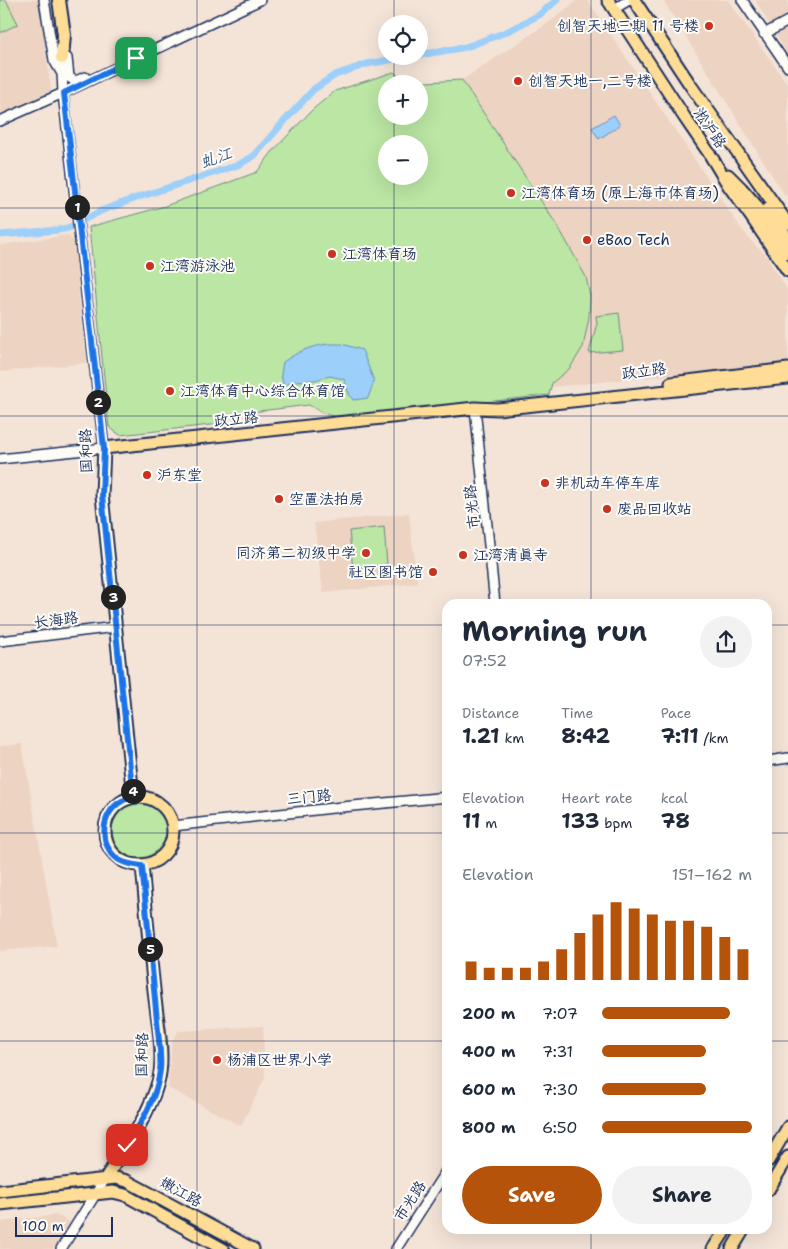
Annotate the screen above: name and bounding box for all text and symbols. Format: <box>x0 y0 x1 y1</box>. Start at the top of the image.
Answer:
map controls <box>378 15 428 185</box>
button: locate <box>378 15 428 65</box>
place label: 创智天地三期 11 号楼 <box>557 16 699 36</box>
marker: 创智天地三期 11 号楼 <box>703 20 715 32</box>
pin <box>115 37 157 79</box>
icon: arrive <box>122 44 150 72</box>
place label: 创智天地一,二号楼 <box>528 71 652 91</box>
button: + <box>378 75 428 125</box>
marker: 创智天地一,二号楼 <box>512 75 524 87</box>
street label: 淞沪路 <box>689 104 731 152</box>
button: − <box>378 135 428 185</box>
water label: 虬江 <box>198 142 236 173</box>
place label: 江湾体育场 (原上海市体育场) <box>521 183 719 203</box>
marker: 江湾体育场 (原上海市体育场) <box>505 187 517 199</box>
pin: 1 <box>64 194 90 220</box>
text: 1 <box>74 198 81 216</box>
place label: eBao Tech <box>597 230 670 250</box>
marker: eBao Tech <box>581 234 593 246</box>
place label: 江湾体育场 <box>342 244 417 264</box>
marker: 江湾体育场 <box>326 248 338 260</box>
place label: 江湾游泳池 <box>160 256 235 276</box>
marker: 江湾游泳池 <box>144 260 156 272</box>
street label: 政立路 <box>620 358 668 384</box>
place label: 江湾体育中心综合体育馆 <box>180 381 345 401</box>
marker: 江湾体育中心综合体育馆 <box>164 385 176 397</box>
pin: 2 <box>86 390 110 414</box>
text: 2 <box>94 393 103 411</box>
street label: 政立路 <box>213 407 259 431</box>
street label: 国和路 <box>75 428 97 474</box>
place label: 沪东堂 <box>157 465 202 485</box>
marker: 沪东堂 <box>141 469 153 481</box>
place label: 非机动车停车库 <box>555 473 660 493</box>
marker: 非机动车停车库 <box>539 477 551 489</box>
street label: 市光路 <box>460 484 484 530</box>
place label: 空置法拍房 <box>289 489 364 509</box>
marker: 空置法拍房 <box>273 493 285 505</box>
place label: 废品回收站 <box>617 499 692 519</box>
marker: 废品回收站 <box>601 503 613 515</box>
place label: 同济第二初级中学 <box>236 543 356 563</box>
place label: 江湾清真寺 <box>473 545 548 565</box>
marker: 同济第二初级中学 <box>360 547 372 559</box>
marker: 江湾清真寺 <box>457 549 469 561</box>
place label: 社区图书馆 <box>348 562 423 582</box>
marker: 社区图书馆 <box>427 566 439 578</box>
pin: 3 <box>100 584 126 610</box>
text: 3 <box>109 588 118 606</box>
street label: 长海路 <box>32 607 80 633</box>
text: Morning run <box>462 612 647 650</box>
button: share <box>700 616 752 668</box>
text: 07:52 <box>462 650 507 671</box>
text: Distance <box>462 704 519 722</box>
text: Time <box>561 704 593 722</box>
text: Pace <box>661 704 691 722</box>
text: 1.21 <box>462 722 500 750</box>
text: 8:42 <box>561 722 610 750</box>
text: 7:11 <box>661 722 699 750</box>
text: km <box>500 729 524 747</box>
text: /km <box>699 729 729 747</box>
pin: 4 <box>120 778 146 804</box>
text: 4 <box>129 782 138 800</box>
street label: 三门路 <box>286 785 332 809</box>
text: Elevation <box>462 789 525 807</box>
text: Heart rate <box>561 789 633 807</box>
text: kcal <box>661 789 688 807</box>
text: 11 <box>462 807 481 835</box>
text: 133 <box>561 807 599 835</box>
text: 78 <box>661 807 690 835</box>
text: m <box>481 814 497 832</box>
text: bpm <box>599 814 632 832</box>
text: Elevation <box>462 864 534 885</box>
text: 151–162 m <box>672 864 752 885</box>
pin: 5 <box>138 936 162 962</box>
text: 5 <box>146 940 155 958</box>
text: 200 m <box>462 1003 515 1024</box>
text: 7:07 <box>542 1003 578 1024</box>
street label: 国和路 <box>132 1032 152 1078</box>
text: 400 m <box>462 1041 516 1062</box>
text: 7:31 <box>542 1041 573 1062</box>
place label: 杨浦区世界小学 <box>227 1050 332 1070</box>
marker: 杨浦区世界小学 <box>211 1054 223 1066</box>
text: 600 m <box>462 1079 516 1100</box>
text: 7:30 <box>542 1079 578 1100</box>
text: 800 m <box>462 1117 516 1138</box>
text: 6:50 <box>542 1117 578 1138</box>
pin <box>106 1124 148 1166</box>
icon: check <box>113 1131 141 1159</box>
button: Save <box>462 1166 602 1224</box>
button: Share <box>612 1166 752 1224</box>
street label: 嫩江路 <box>156 1172 206 1212</box>
street label: 市光路 <box>389 1177 431 1225</box>
scale bar <box>15 1214 112 1237</box>
text: 100 m <box>22 1217 64 1235</box>

